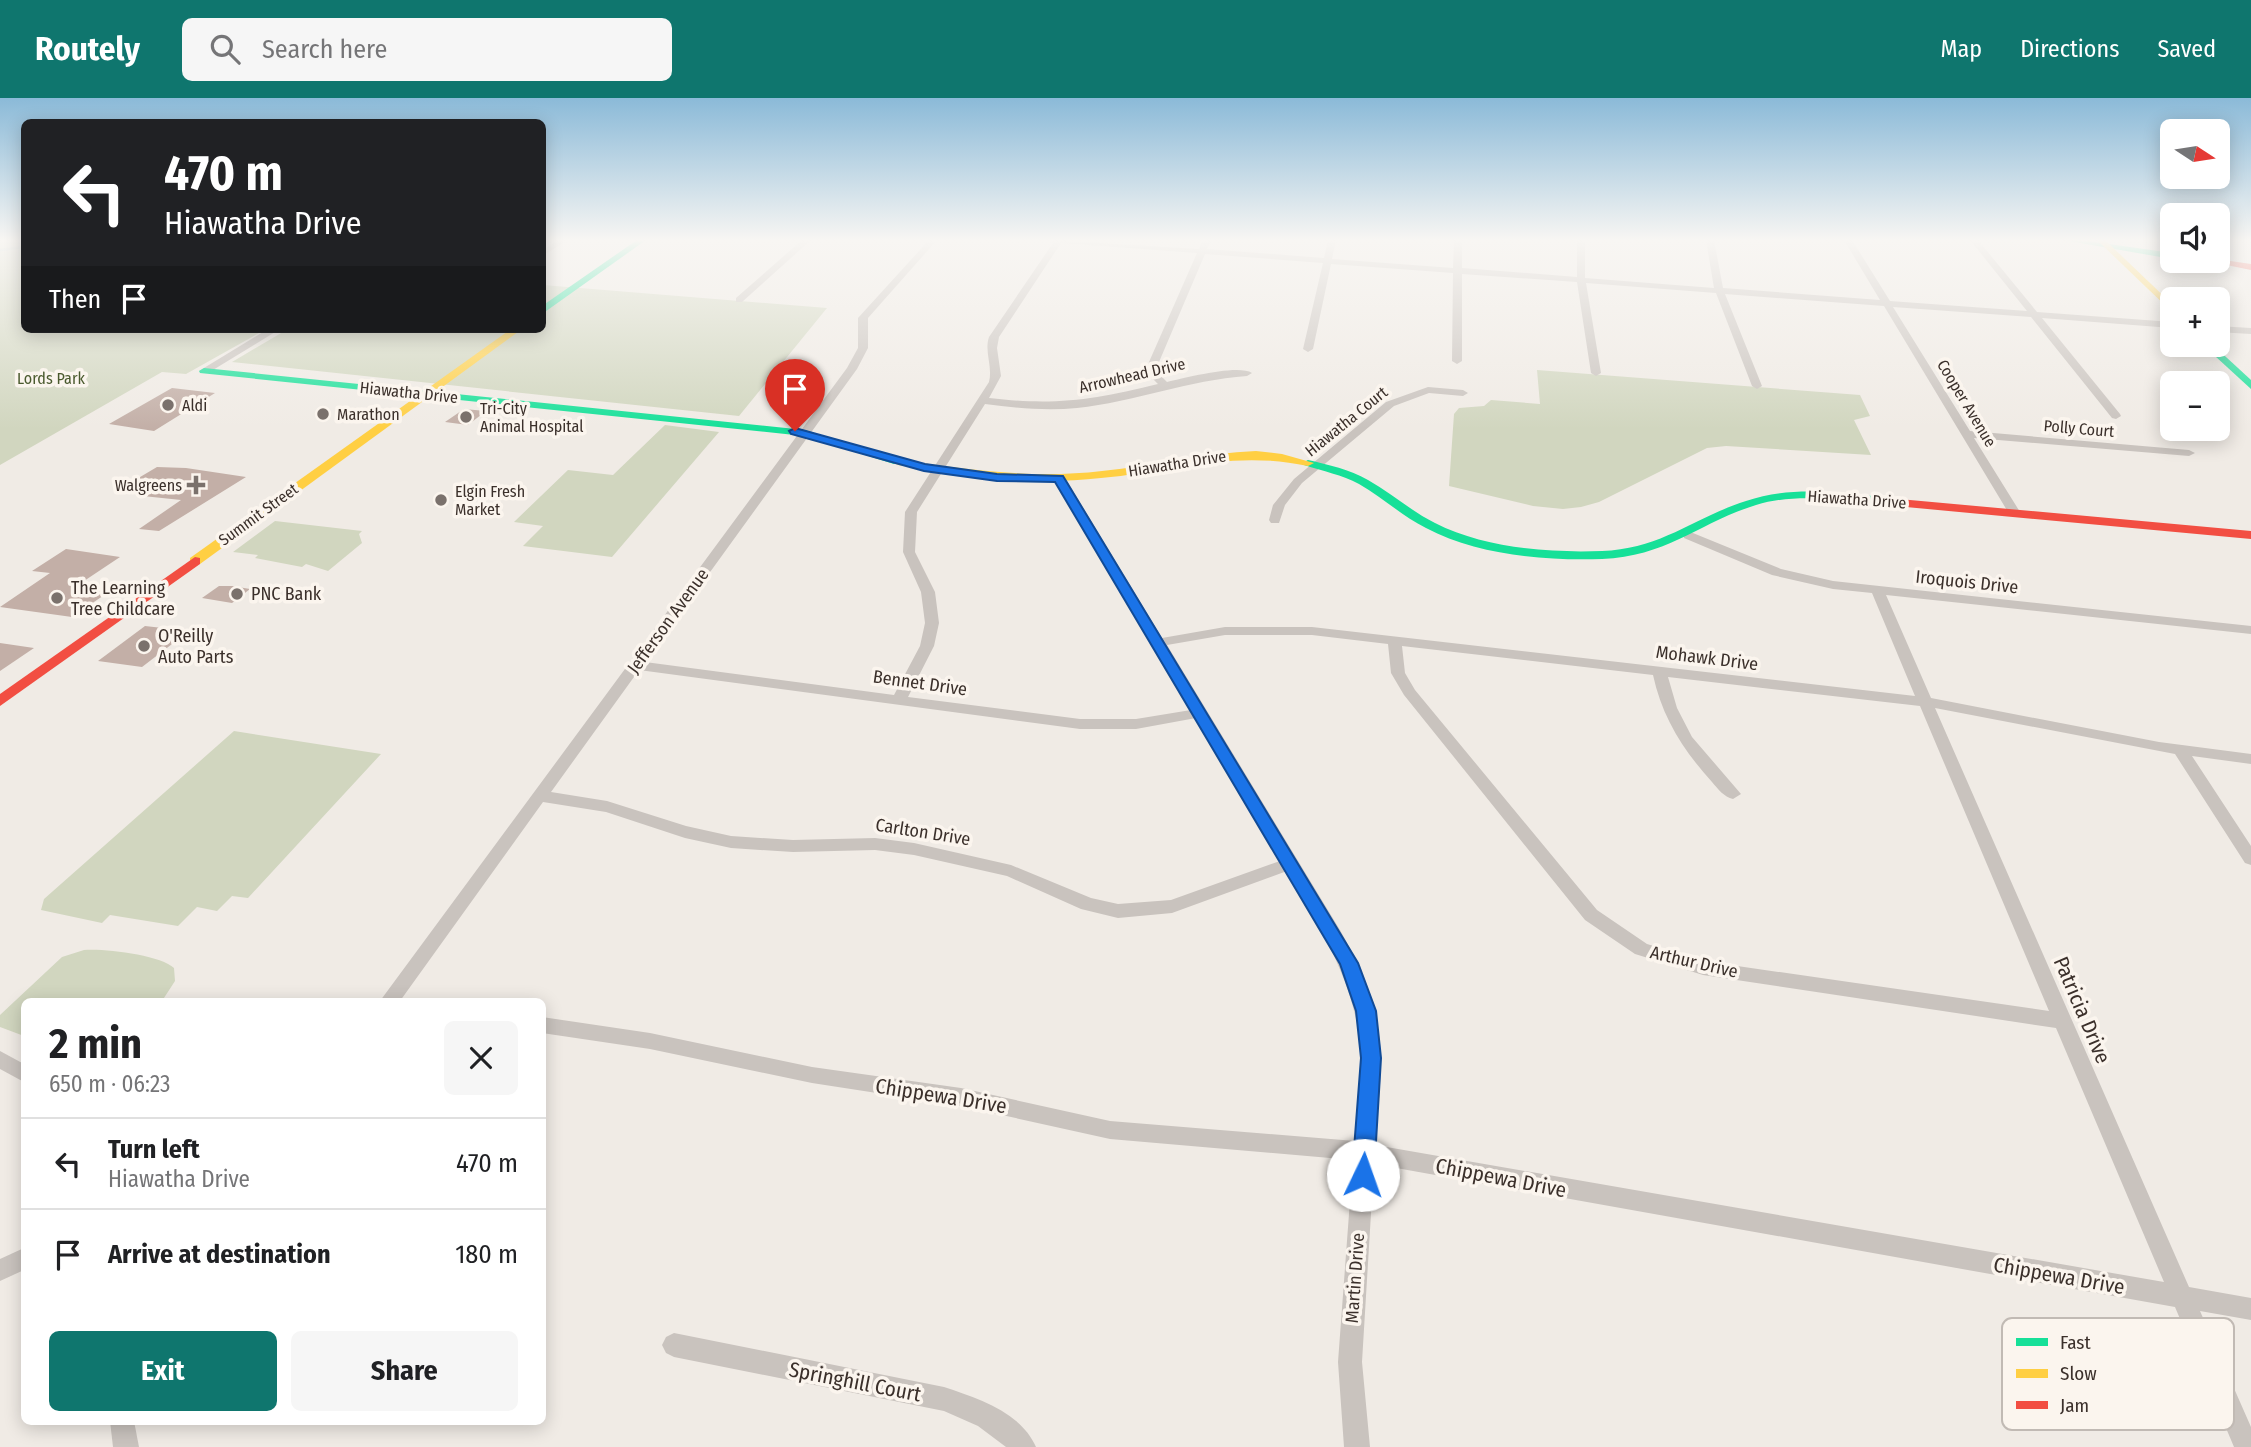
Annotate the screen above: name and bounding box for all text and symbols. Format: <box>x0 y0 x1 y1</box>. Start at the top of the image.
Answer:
search box <box>182 18 672 81</box>
text: Routely <box>35 29 140 69</box>
icon: search <box>206 30 244 68</box>
text: Search here <box>262 34 387 65</box>
text: Map <box>1941 35 1982 63</box>
text: Directions <box>2020 35 2119 63</box>
text: Saved <box>2157 35 2216 63</box>
north arrow <box>2160 119 2230 189</box>
map controls <box>2160 119 2230 441</box>
text: 470 m <box>164 144 283 203</box>
icon: left <box>49 147 140 238</box>
button: sound <box>2160 203 2230 273</box>
text: Hiawatha Drive <box>164 204 361 242</box>
icon: arrive <box>115 280 153 318</box>
text: Then <box>49 284 101 315</box>
button: + <box>2160 287 2230 357</box>
street label: Arrowhead Drive <box>1077 354 1187 397</box>
street label: Cooper Avenue <box>1933 356 2000 450</box>
pin <box>765 359 825 431</box>
park label: Lords Park <box>17 369 85 388</box>
icon: arrive <box>776 370 814 408</box>
button: − <box>2160 371 2230 441</box>
street label: Hiawatha Drive <box>359 378 459 407</box>
street label: Hiawatha Court <box>1301 382 1392 460</box>
place label: Aldi <box>182 396 207 415</box>
marker: Aldi <box>160 397 176 413</box>
place label: Tri-City Animal Hospital <box>480 399 583 436</box>
place label: Marathon <box>337 405 400 424</box>
marker: Marathon <box>315 406 331 422</box>
marker: Tri-City Animal Hospital <box>458 409 474 425</box>
street label: Polly Court <box>2043 416 2116 441</box>
street label: Hiawatha Drive <box>1127 446 1227 481</box>
place label: Walgreens <box>115 476 182 495</box>
marker: Walgreens <box>188 477 204 493</box>
street label: Summit Street <box>215 479 302 550</box>
place label: Elgin Fresh Market <box>455 482 525 519</box>
street label: Hiawatha Drive <box>1807 487 1907 512</box>
marker: Elgin Fresh Market <box>433 492 449 508</box>
street label: Jefferson Avenue <box>623 564 714 678</box>
street label: Iroquois Drive <box>1915 566 2019 598</box>
place label: The Learning Tree Childcare <box>71 577 175 620</box>
place label: PNC Bank <box>251 583 322 605</box>
marker: PNC Bank <box>229 586 245 602</box>
marker: The Learning Tree Childcare <box>49 590 65 606</box>
place label: O'Reilly Auto Parts <box>158 625 234 668</box>
marker: O'Reilly Auto Parts <box>136 638 152 654</box>
street label: Mohawk Drive <box>1655 641 1760 675</box>
street label: Bennet Drive <box>872 666 969 701</box>
street label: Carlton Drive <box>874 814 972 850</box>
street label: Arthur Drive <box>1648 941 1740 983</box>
street label: Patricia Drive <box>2048 953 2116 1067</box>
text: 2 min <box>49 1019 142 1069</box>
button: close <box>444 1021 518 1095</box>
text: 650 m · 06:23 <box>49 1070 170 1098</box>
street label: Chippewa Drive <box>873 1073 1009 1119</box>
text: Turn left <box>108 1134 200 1165</box>
position arrow <box>1326 1138 1400 1212</box>
icon: left <box>49 1145 87 1183</box>
text: 470 m <box>456 1148 518 1179</box>
street label: Chippewa Drive <box>1433 1153 1569 1203</box>
text: Hiawatha Drive <box>108 1165 250 1193</box>
street label: Martin Drive <box>1341 1232 1369 1324</box>
icon: arrive <box>49 1236 87 1274</box>
text: Arrive at destination <box>108 1239 331 1270</box>
text: 180 m <box>455 1239 518 1270</box>
street label: Chippewa Drive <box>1991 1252 2127 1300</box>
legend <box>2002 1318 2234 1430</box>
button: Exit <box>49 1331 277 1411</box>
button: Share <box>291 1331 518 1411</box>
text: Fast <box>2060 1331 2091 1354</box>
street label: Springhill Court <box>787 1356 923 1408</box>
text: Slow <box>2060 1362 2097 1385</box>
text: Jam <box>2060 1394 2089 1417</box>

